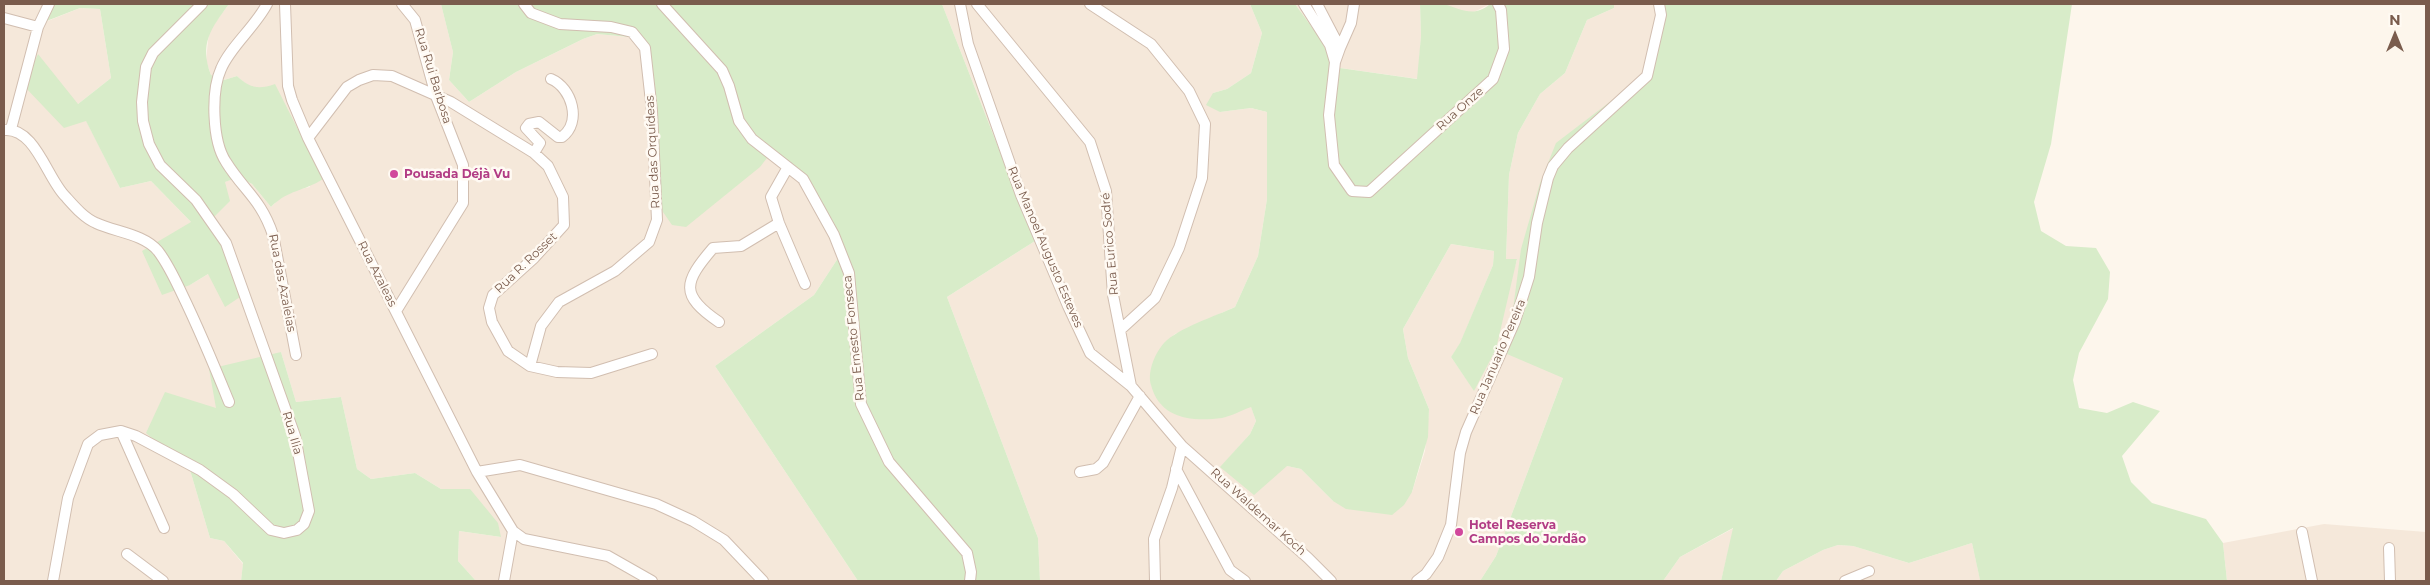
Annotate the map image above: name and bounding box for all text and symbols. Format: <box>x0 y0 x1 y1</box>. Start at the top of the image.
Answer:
north arrow <box>2370 10 2420 60</box>
text: N <box>2389 11 2401 29</box>
street label: Rua Rui Barbosa <box>412 26 454 126</box>
street label: Rua Onze <box>1433 84 1487 134</box>
street label: Rua das Orquídeas <box>643 95 663 209</box>
street label: Rua Manoel Augusto Esteves <box>1004 164 1086 330</box>
place label: Pousada Déjà Vu <box>404 167 510 181</box>
marker: Pousada Déjà Vu <box>388 168 400 180</box>
street label: Rua Eurico Sodré <box>1098 192 1122 296</box>
street label: Rua R. Rosset <box>492 230 560 296</box>
street label: Rua das Azaleias <box>265 233 299 333</box>
street label: Rua Azaleas <box>354 239 400 309</box>
street label: Rua Ernesto Fonseca <box>840 274 868 402</box>
street label: Rua Januario Pereira <box>1467 297 1529 417</box>
street label: Rua Ilia <box>279 410 305 456</box>
street label: Rua Waldemar Koch <box>1207 465 1309 559</box>
place label: Hotel Reserva Campos do Jordão <box>1469 518 1586 546</box>
marker: Hotel Reserva Campos do Jordão <box>1453 526 1465 538</box>

